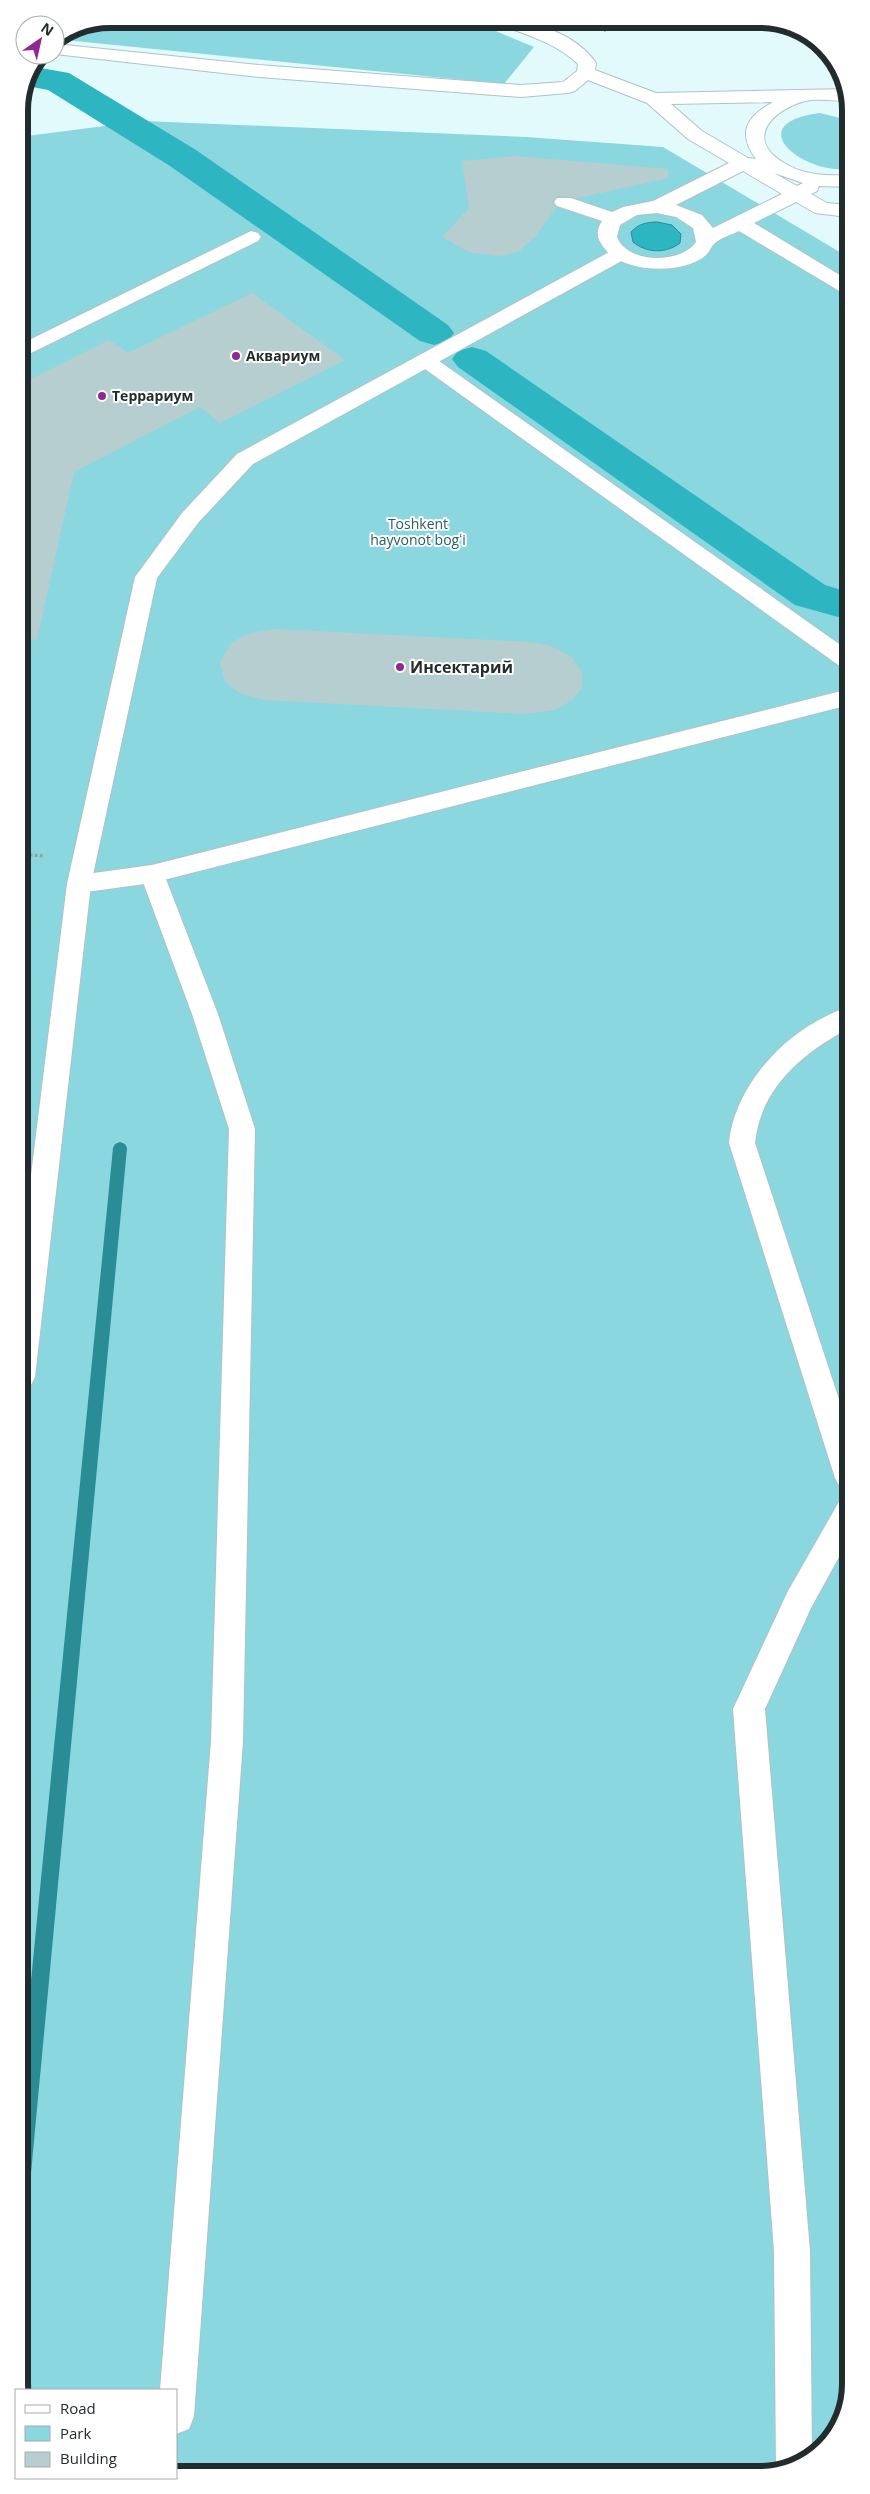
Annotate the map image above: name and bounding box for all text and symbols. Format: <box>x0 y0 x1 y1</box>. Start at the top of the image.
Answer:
north arrow <box>15 15 65 65</box>
text: N <box>38 18 58 40</box>
place label: Аквариум <box>246 346 320 365</box>
marker: Аквариум <box>230 350 242 362</box>
place label: Террариум <box>112 386 193 405</box>
marker: Террариум <box>96 390 108 402</box>
park label: Toshkent hayvonot bogʻi <box>370 514 466 549</box>
place label: Инсектарий <box>410 656 513 678</box>
marker: Инсектарий <box>394 661 406 673</box>
legend <box>15 2389 178 2479</box>
text: Road <box>60 2398 96 2418</box>
text: Park <box>60 2423 91 2443</box>
text: Building <box>60 2448 117 2468</box>

